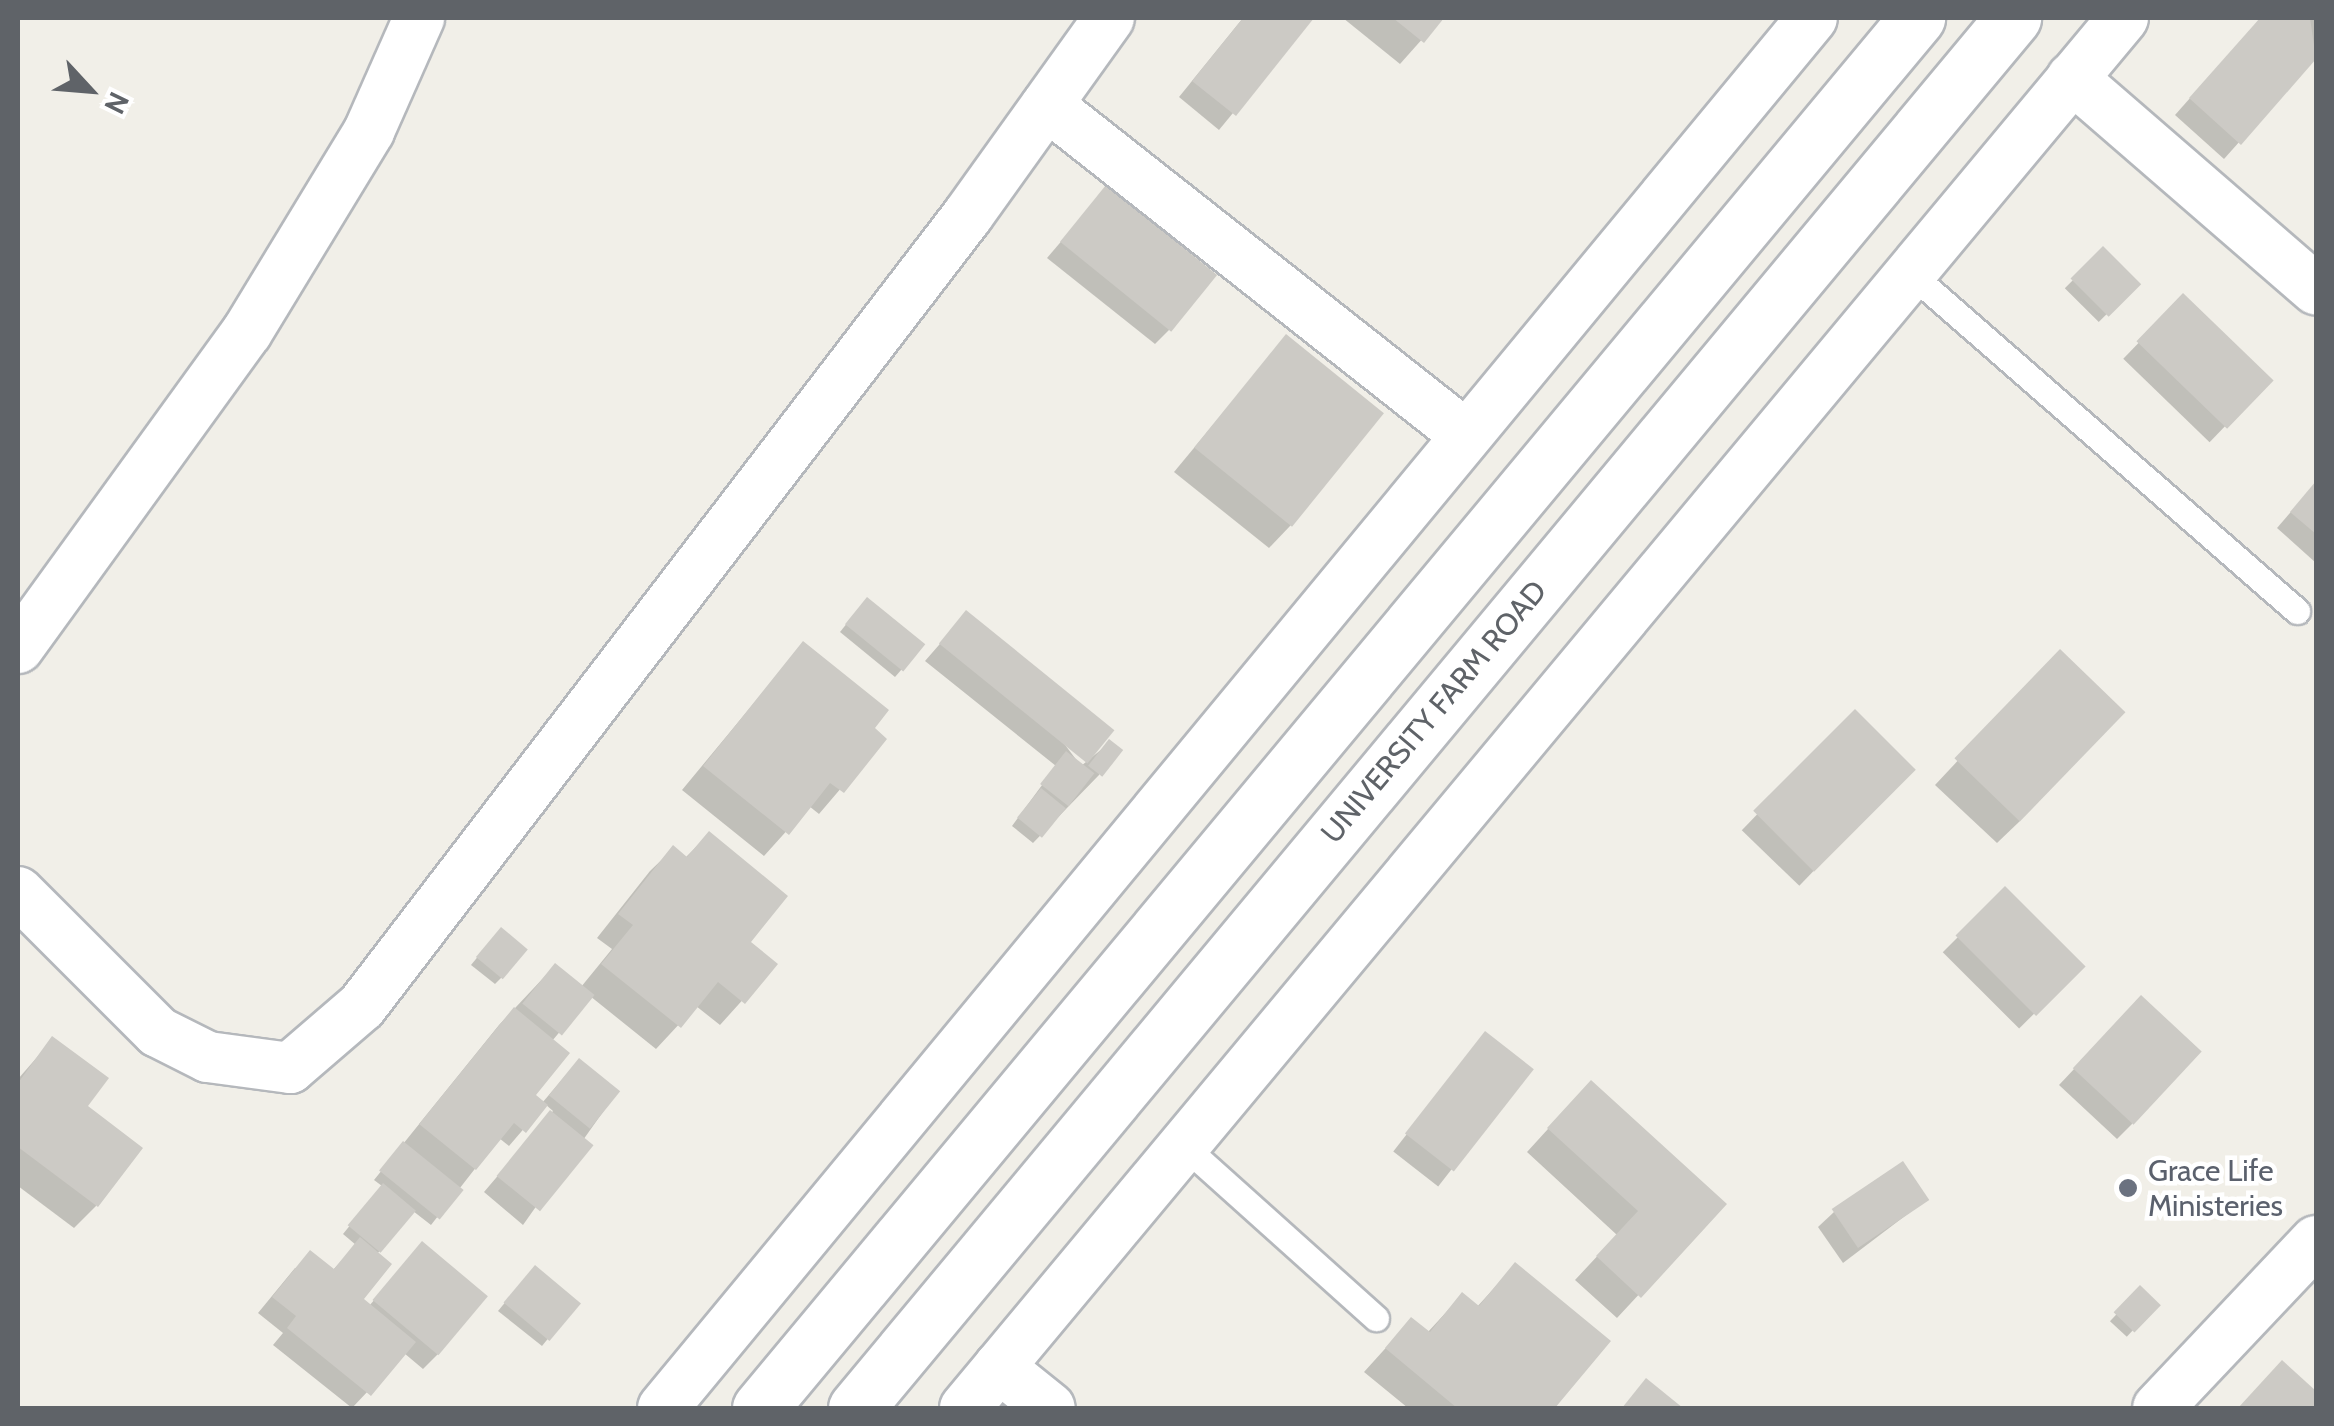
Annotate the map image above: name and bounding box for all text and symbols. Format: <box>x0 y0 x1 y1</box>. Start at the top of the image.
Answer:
north arrow <box>40 40 140 140</box>
text: N <box>97 87 137 119</box>
street label: UNIVERSITY FARM ROAD <box>1314 574 1554 850</box>
place label: Grace Life Ministeries <box>2148 1153 2283 1224</box>
marker: Grace Life Ministeries <box>2117 1177 2139 1199</box>

